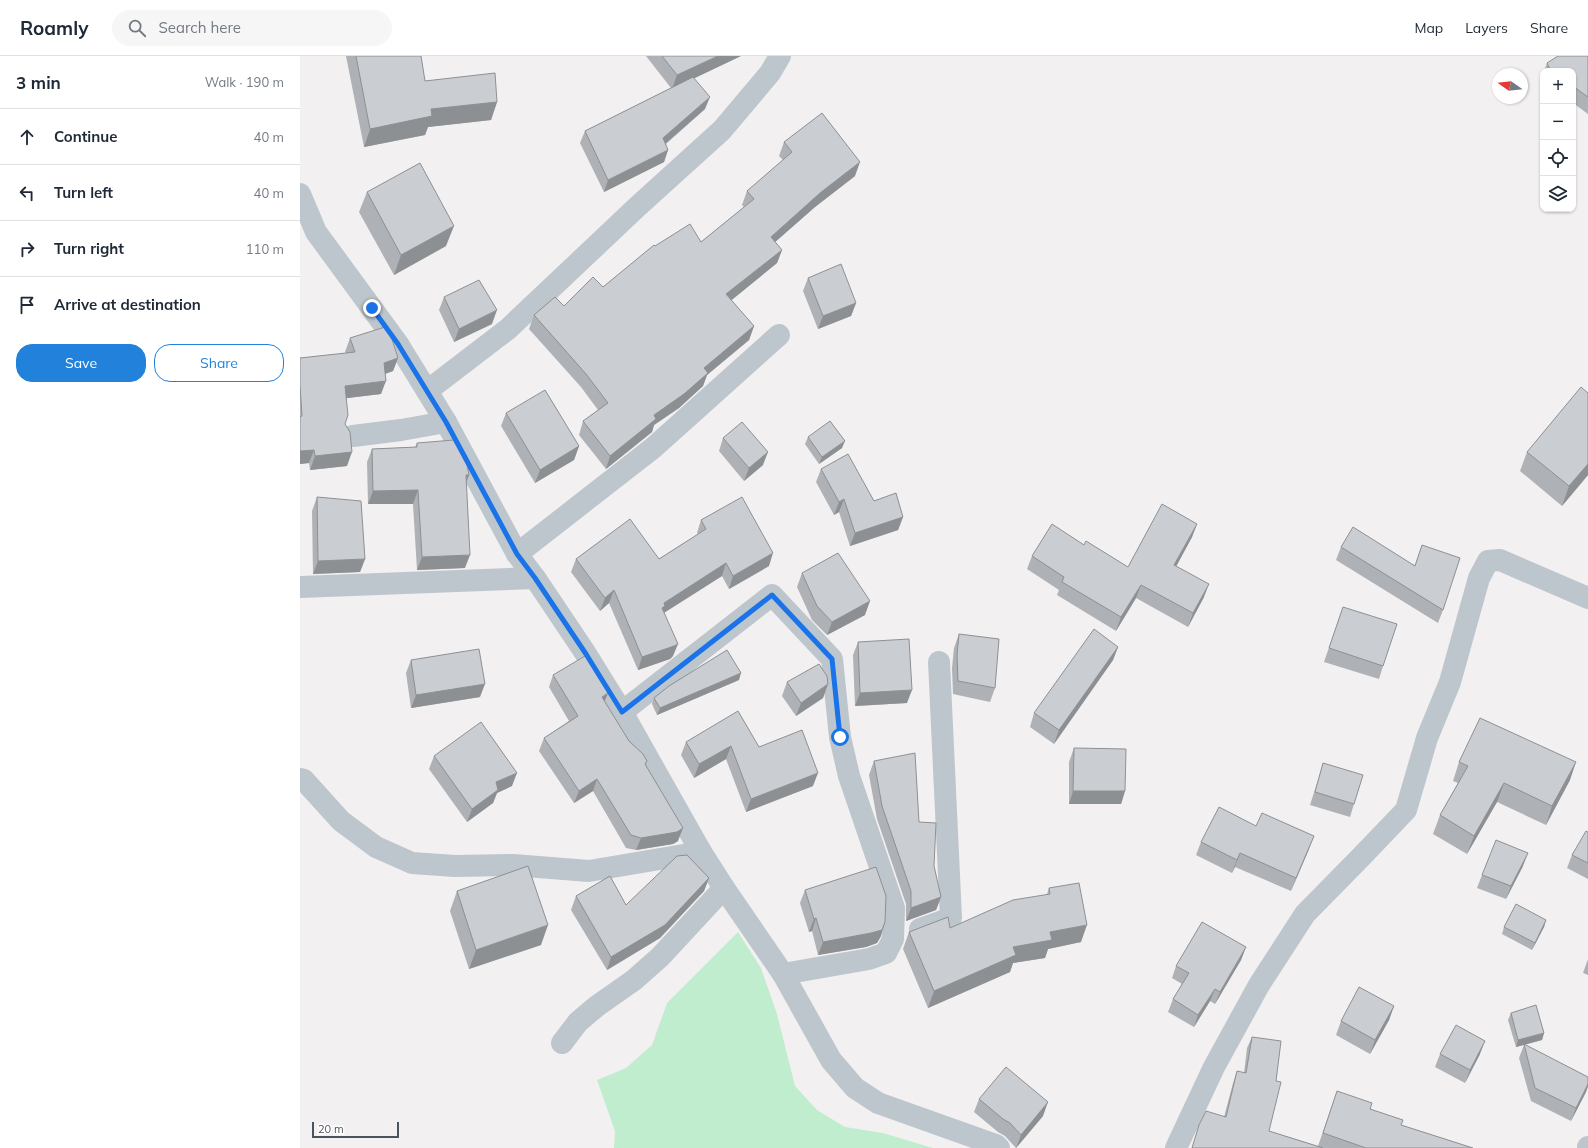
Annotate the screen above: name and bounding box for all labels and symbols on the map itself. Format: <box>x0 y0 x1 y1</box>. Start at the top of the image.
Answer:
north arrow <box>1492 68 1528 104</box>
route end <box>363 299 381 317</box>
route start <box>831 728 849 746</box>
scale bar <box>312 1120 399 1139</box>

